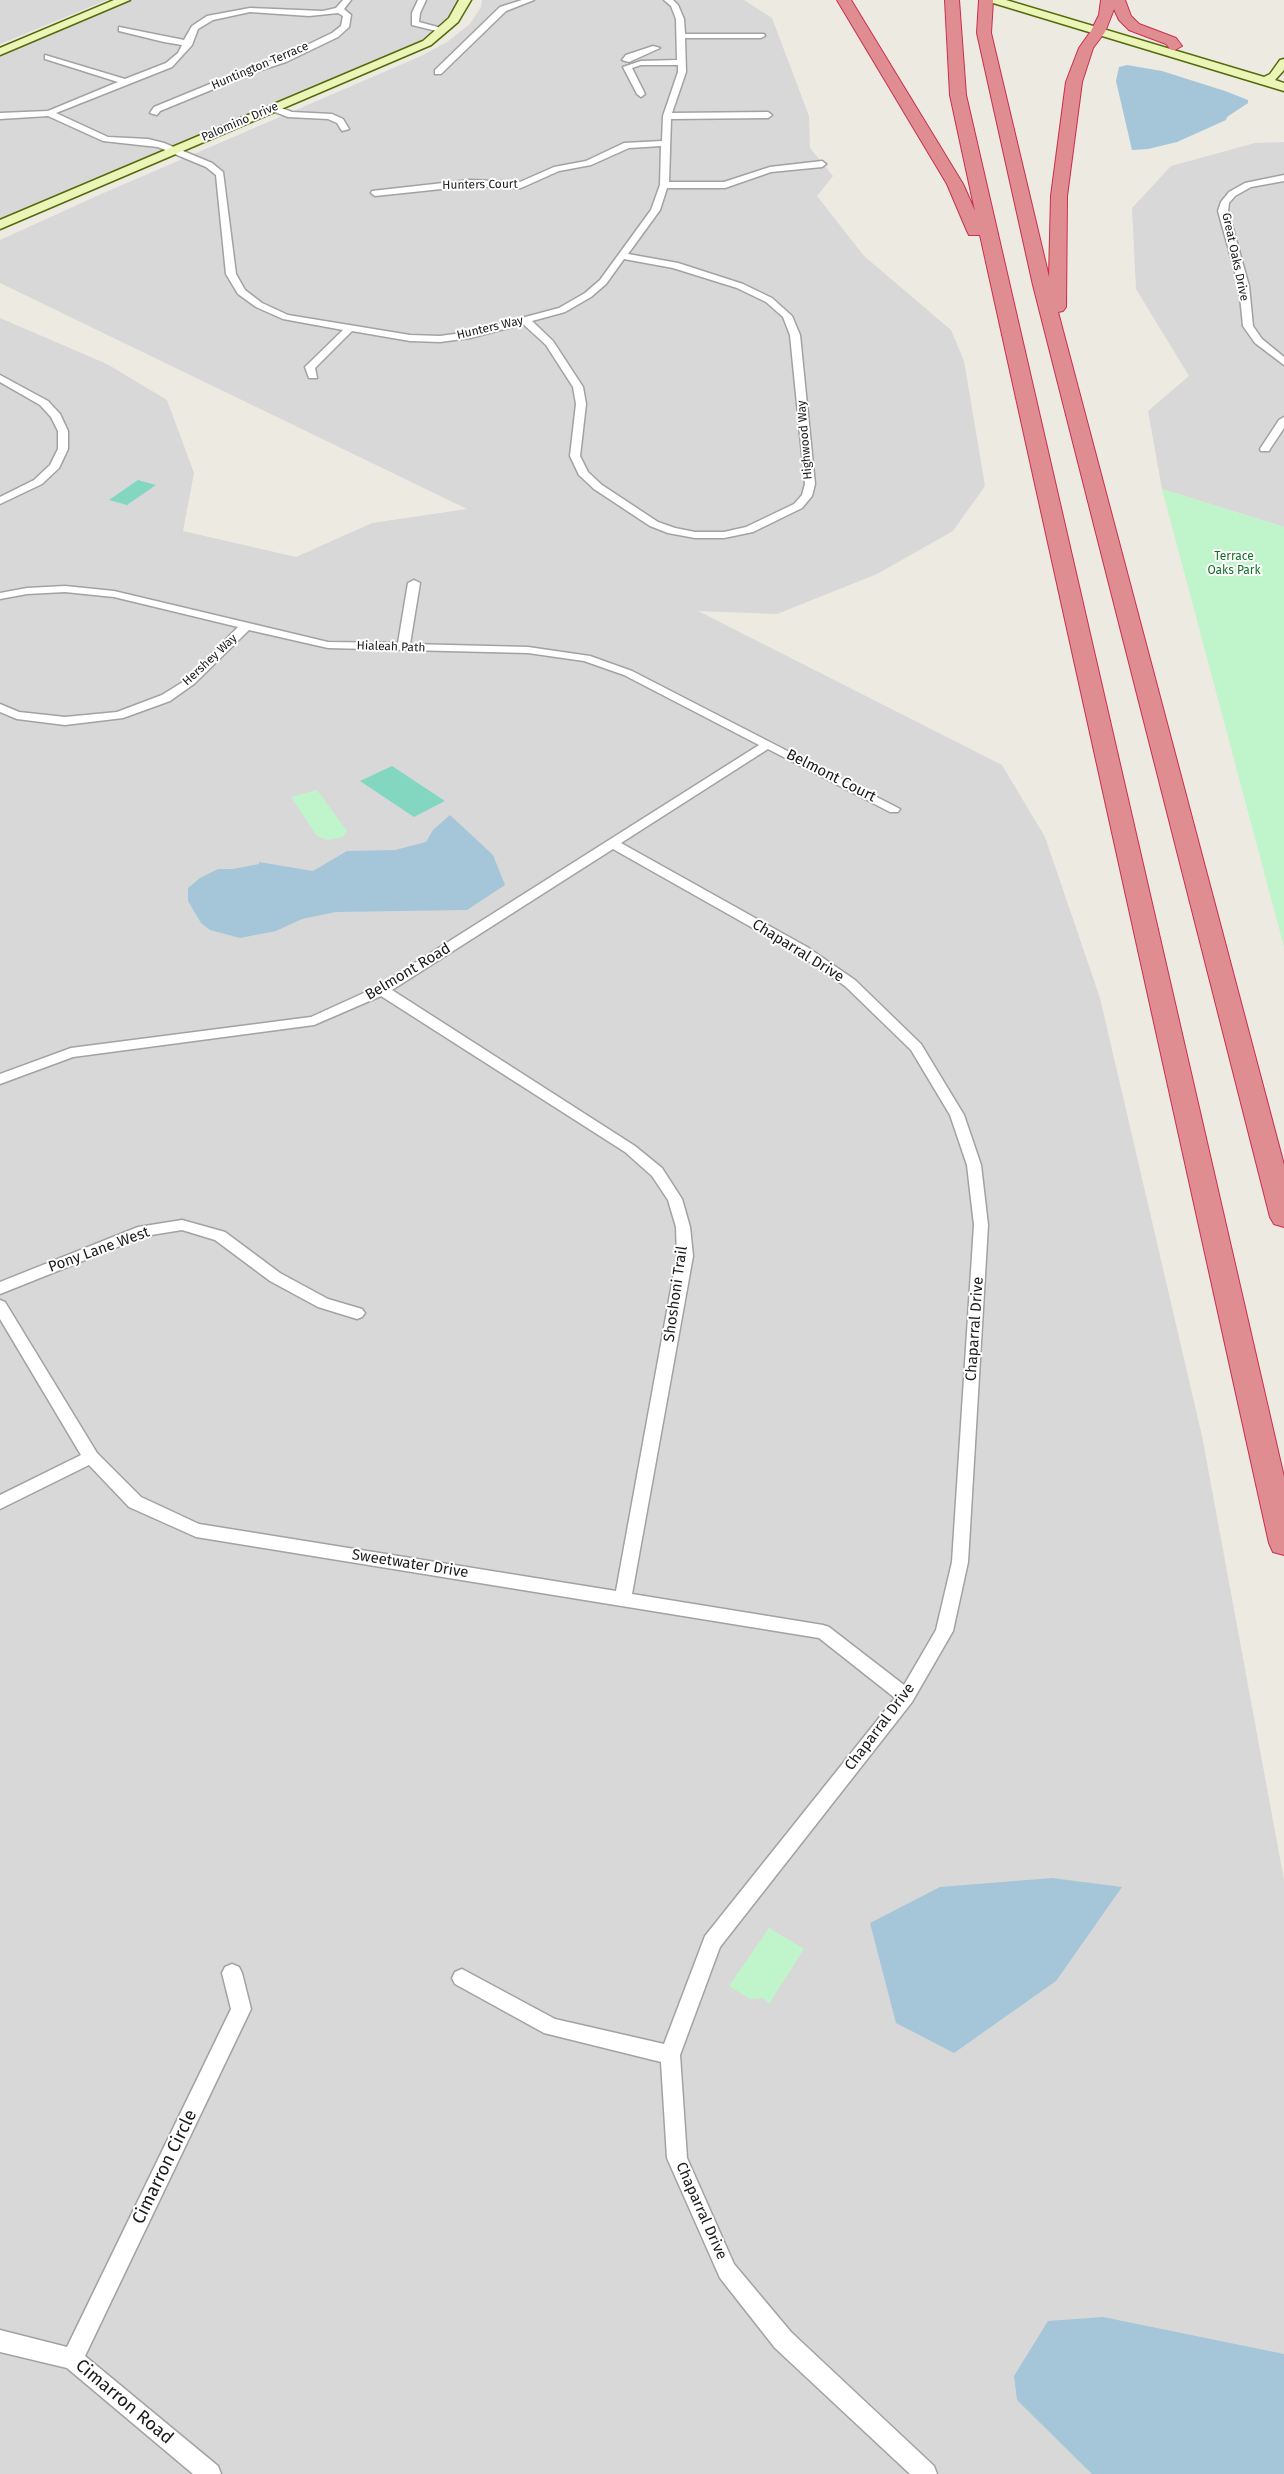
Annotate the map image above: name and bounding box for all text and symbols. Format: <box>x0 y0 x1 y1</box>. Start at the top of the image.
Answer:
street label: Huntington Terrace <box>209 39 311 93</box>
street label: Palomino Drive <box>199 99 281 145</box>
street label: Hunters Court <box>442 177 518 193</box>
street label: Great Oaks Drive <box>1219 211 1251 303</box>
street label: Hunters Way <box>455 313 525 343</box>
street label: Highwood Way <box>794 400 816 480</box>
park label: Terrace Oaks Park <box>1207 550 1261 578</box>
street label: Hershey Way <box>180 631 240 689</box>
street label: Hialeah Path <box>356 639 426 655</box>
street label: Belmont Court <box>783 746 879 806</box>
street label: Chaparral Drive <box>749 916 847 986</box>
street label: Belmont Road <box>362 940 454 1004</box>
street label: Pony Lane West <box>46 1223 152 1277</box>
street label: Shoshoni Trail <box>660 1245 692 1343</box>
street label: Chaparral Drive <box>962 1276 988 1382</box>
street label: Sweetwater Drive <box>350 1546 470 1582</box>
street label: Chaparral Drive <box>841 1680 919 1774</box>
street label: Cimarron Circle <box>128 2106 202 2228</box>
street label: Chaparral Drive <box>671 2160 731 2262</box>
street label: Cimarron Road <box>71 2355 177 2449</box>

